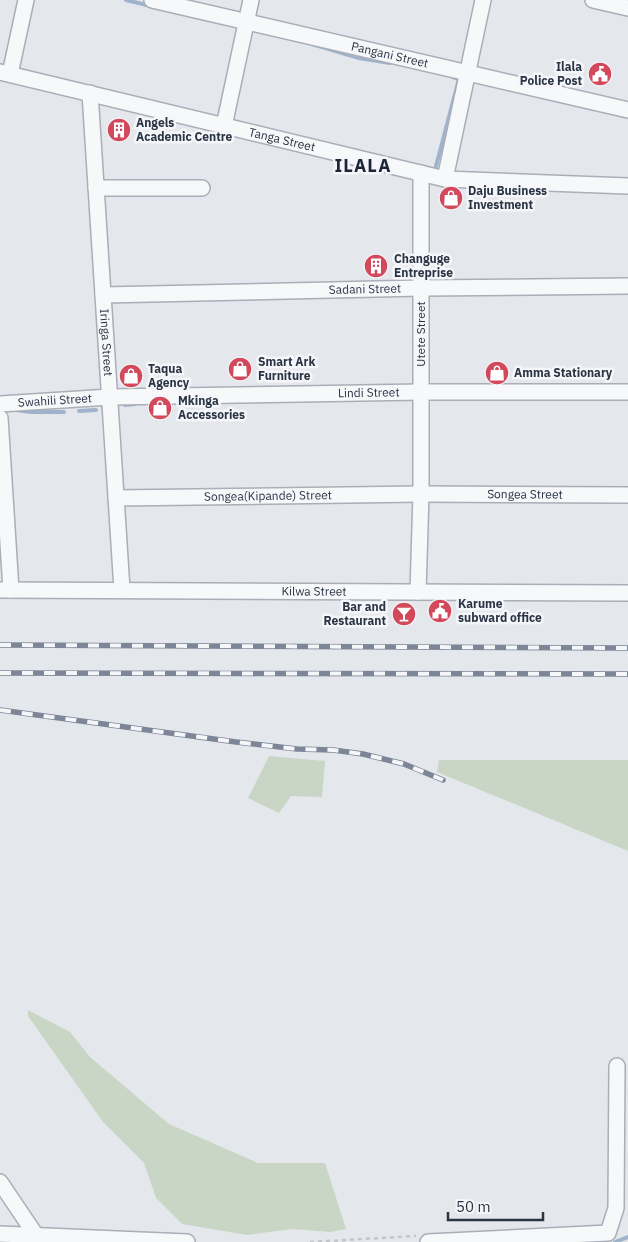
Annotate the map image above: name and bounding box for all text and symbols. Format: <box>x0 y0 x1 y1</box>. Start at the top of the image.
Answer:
street label: Pangani Street <box>350 38 430 71</box>
place label: Ilala Police Post <box>520 59 582 88</box>
public building icon: Ilala Police Post <box>587 61 613 87</box>
place label: Angels Academic Centre <box>136 115 233 144</box>
building icon: Angels Academic Centre <box>106 117 132 143</box>
street label: Tanga Street <box>247 124 317 155</box>
district label: ILALA <box>334 154 392 177</box>
place label: Daju Business Investment <box>468 183 547 212</box>
shop icon: Daju Business Investment <box>438 185 464 211</box>
place label: Changuge Entreprise <box>394 251 453 280</box>
building icon: Changuge Entreprise <box>363 253 389 279</box>
street label: Sadani Street <box>329 280 401 297</box>
street label: Utete Street <box>413 301 428 367</box>
street label: Iringa Street <box>97 308 116 377</box>
place label: Smart Ark Furniture <box>258 354 315 383</box>
shop icon: Smart Ark Furniture <box>227 356 253 382</box>
shop icon: Amma Stationary <box>484 360 510 386</box>
place label: Taqua Agency <box>148 361 190 390</box>
shop icon: Taqua Agency <box>118 363 144 389</box>
place label: Amma Stationary <box>514 365 613 380</box>
street label: Lindi Street <box>338 384 400 400</box>
street label: Swahili Street <box>17 390 92 410</box>
place label: Mkinga Accessories <box>178 393 245 422</box>
shop icon: Mkinga Accessories <box>147 395 173 421</box>
street label: Songea Street <box>487 486 563 502</box>
street label: Songea(Kipande) Street <box>204 487 332 504</box>
street label: Kilwa Street <box>281 583 347 599</box>
place label: Karume subward office <box>458 596 542 625</box>
public building icon: Karume subward office <box>427 598 453 624</box>
place label: Bar and Restaurant <box>324 599 386 628</box>
bar icon: Bar and Restaurant <box>391 601 417 627</box>
scale bar <box>448 1190 543 1222</box>
text: 50 m <box>456 1197 491 1216</box>

